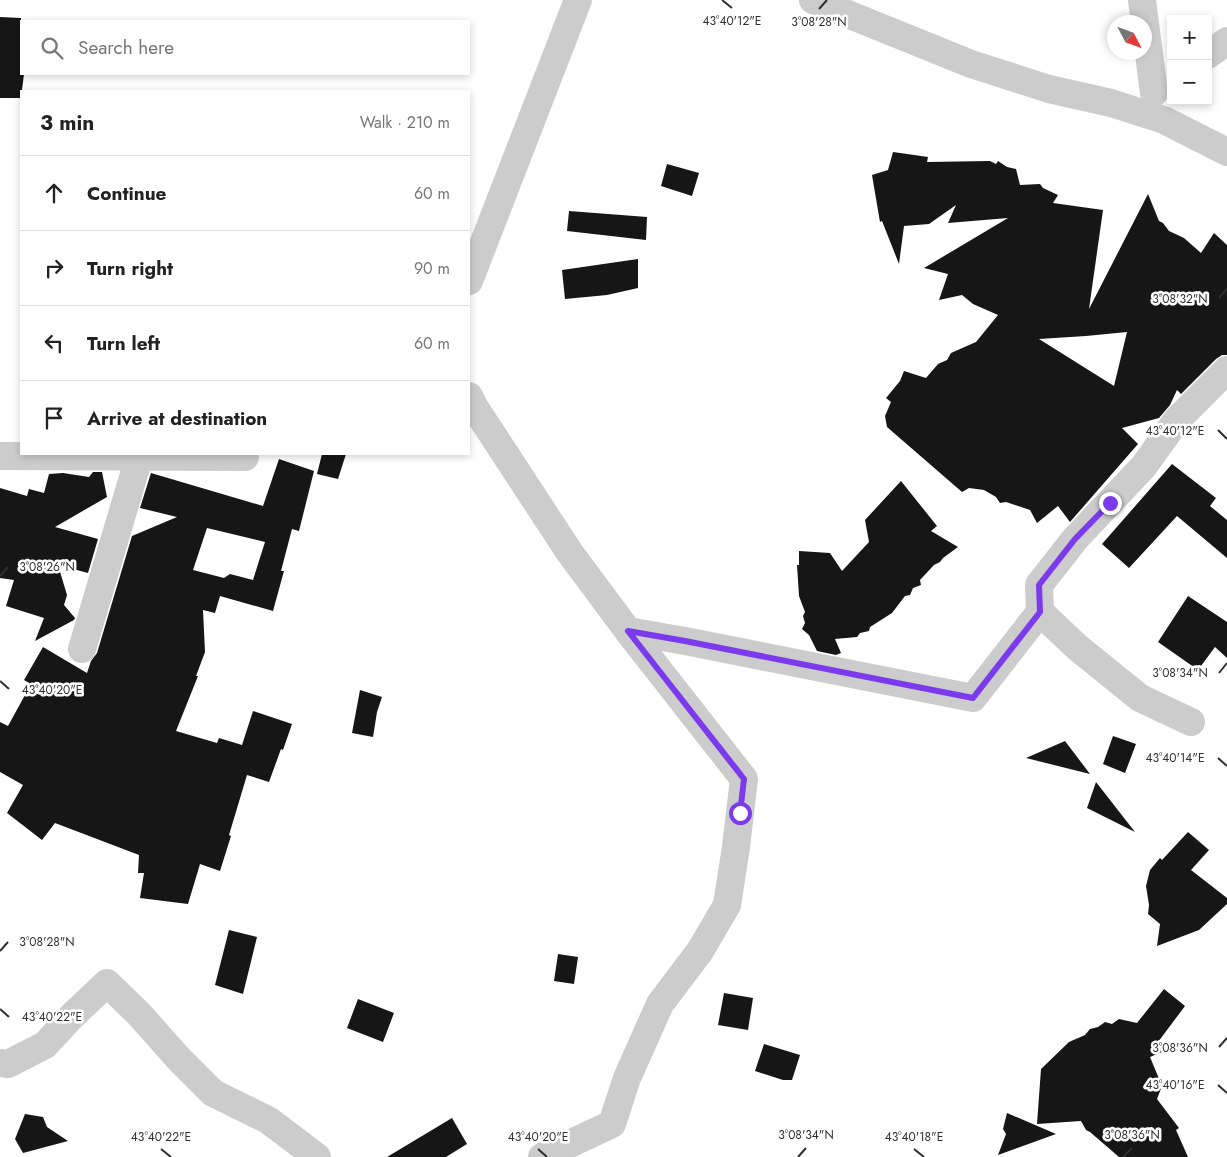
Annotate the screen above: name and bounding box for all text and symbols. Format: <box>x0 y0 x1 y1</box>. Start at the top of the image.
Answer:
text: 43°40'12"E <box>703 12 761 30</box>
text: 3°08'28"N <box>791 13 847 31</box>
north arrow <box>1107 15 1152 60</box>
map controls <box>1167 15 1212 105</box>
button: + <box>1167 15 1212 60</box>
search box <box>20 20 470 75</box>
icon: search <box>38 34 66 62</box>
text: Search here <box>78 34 174 61</box>
button: − <box>1167 60 1212 105</box>
text: 3 min <box>40 108 94 138</box>
text: Walk · 210 m <box>360 111 450 134</box>
icon: ahead <box>40 179 68 207</box>
text: Continue <box>87 180 166 207</box>
text: 60 m <box>414 182 450 205</box>
icon: right <box>40 254 68 282</box>
text: Turn right <box>87 255 173 282</box>
text: 90 m <box>414 257 450 280</box>
text: 3°08'32"N <box>1152 290 1208 308</box>
icon: left <box>40 329 68 357</box>
text: Turn left <box>87 330 160 357</box>
text: 60 m <box>414 332 450 355</box>
icon: arrive <box>40 404 68 432</box>
text: Arrive at destination <box>87 405 267 432</box>
text: 43°40'12"E <box>1146 422 1204 440</box>
route end <box>1099 492 1122 515</box>
text: 3°08'26"N <box>19 558 75 576</box>
text: 3°08'34"N <box>1152 664 1208 682</box>
text: 43°40'20"E <box>22 681 82 699</box>
text: 43°40'14"E <box>1145 749 1205 767</box>
route start <box>729 802 752 825</box>
text: 3°08'28"N <box>19 933 75 951</box>
text: 43°40'22"E <box>22 1008 82 1026</box>
text: 3°08'36"N <box>1152 1039 1208 1057</box>
text: 43°40'16"E <box>1146 1076 1205 1094</box>
text: 3°08'34"N <box>778 1126 834 1144</box>
text: 3°08'36"N <box>1104 1126 1160 1144</box>
text: 43°40'22"E <box>131 1128 191 1146</box>
text: 43°40'20"E <box>508 1128 568 1146</box>
text: 43°40'18"E <box>885 1128 943 1146</box>

